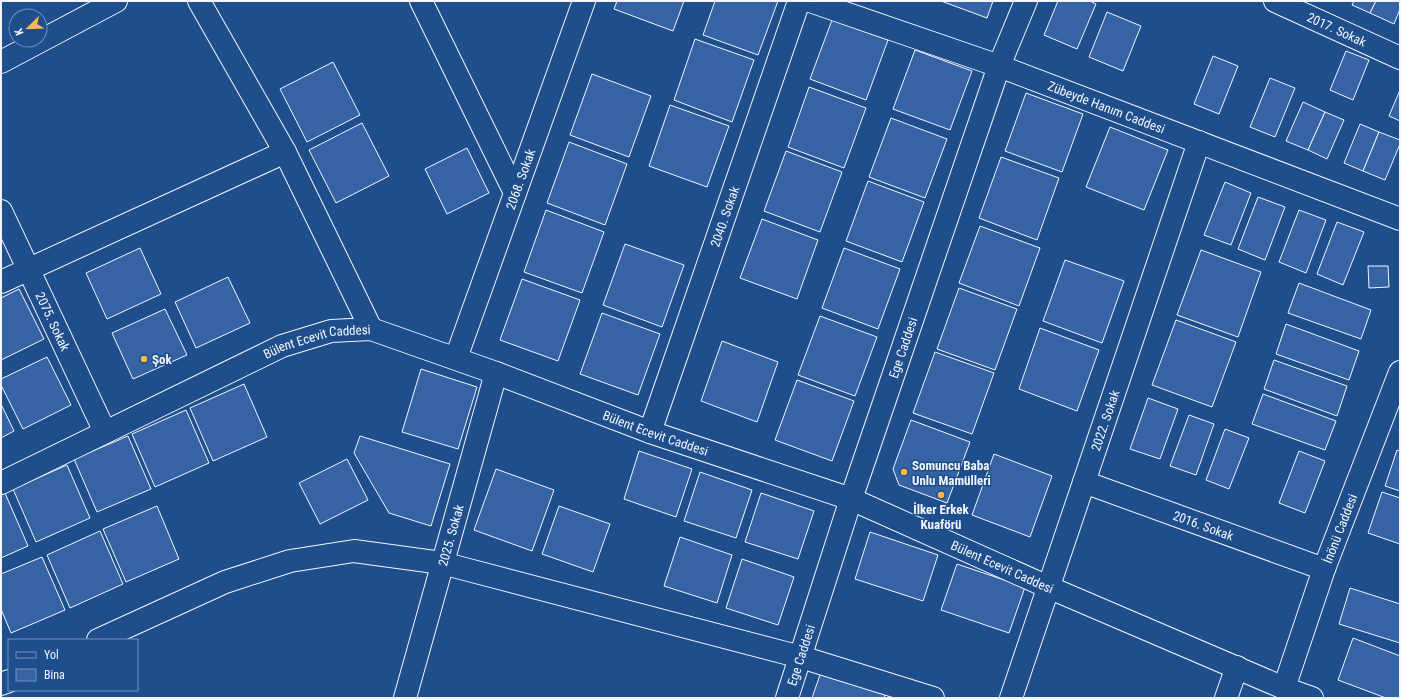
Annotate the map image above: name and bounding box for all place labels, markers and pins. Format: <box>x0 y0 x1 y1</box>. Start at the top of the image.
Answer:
place label: Şok <box>152 352 172 367</box>
marker: Şok <box>139 354 149 364</box>
place label: Somuncu Baba Unlu Mamülleri <box>912 458 991 488</box>
marker: Somuncu Baba Unlu Mamülleri <box>899 467 909 477</box>
marker: İlker Erkek Kuaförü <box>936 490 946 500</box>
place label: İlker Erkek Kuaförü <box>913 502 970 532</box>

